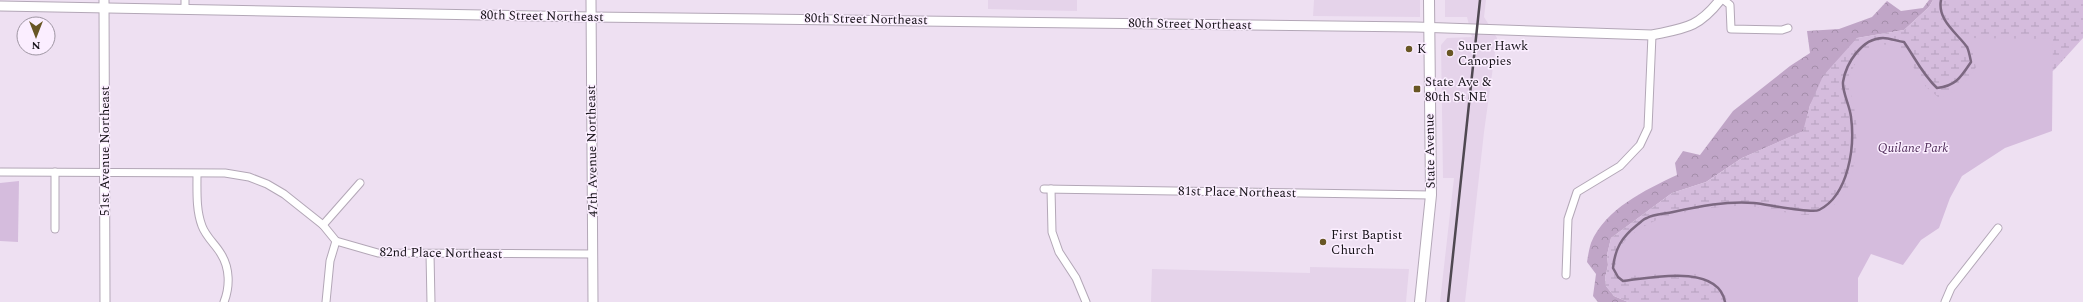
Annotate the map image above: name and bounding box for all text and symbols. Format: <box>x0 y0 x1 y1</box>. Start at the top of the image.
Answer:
street label: 80th Street Northeast <box>480 5 604 27</box>
street label: 80th Street Northeast <box>804 8 928 30</box>
street label: 80th Street Northeast <box>1128 13 1252 35</box>
north arrow <box>16 16 56 56</box>
place label: Super Hawk Canopies <box>1458 36 1528 71</box>
text: N <box>31 37 40 54</box>
place label: K <box>1417 39 1427 59</box>
marker: K <box>1404 44 1414 54</box>
marker: Super Hawk Canopies <box>1445 48 1455 58</box>
place label: State Ave & 80th St NE <box>1425 72 1492 107</box>
street label: 47th Avenue Northeast <box>581 84 603 217</box>
marker: State Ave & 80th St NE <box>1412 84 1422 94</box>
street label: 51st Avenue Northeast <box>95 86 115 216</box>
street label: State Avenue <box>1419 113 1441 189</box>
park label: Quilane Park <box>1878 138 1948 158</box>
street label: 81st Place Northeast <box>1178 181 1297 203</box>
place label: First Baptist Church <box>1331 225 1403 260</box>
marker: First Baptist Church <box>1318 237 1328 247</box>
street label: 82nd Place Northeast <box>379 242 503 264</box>

